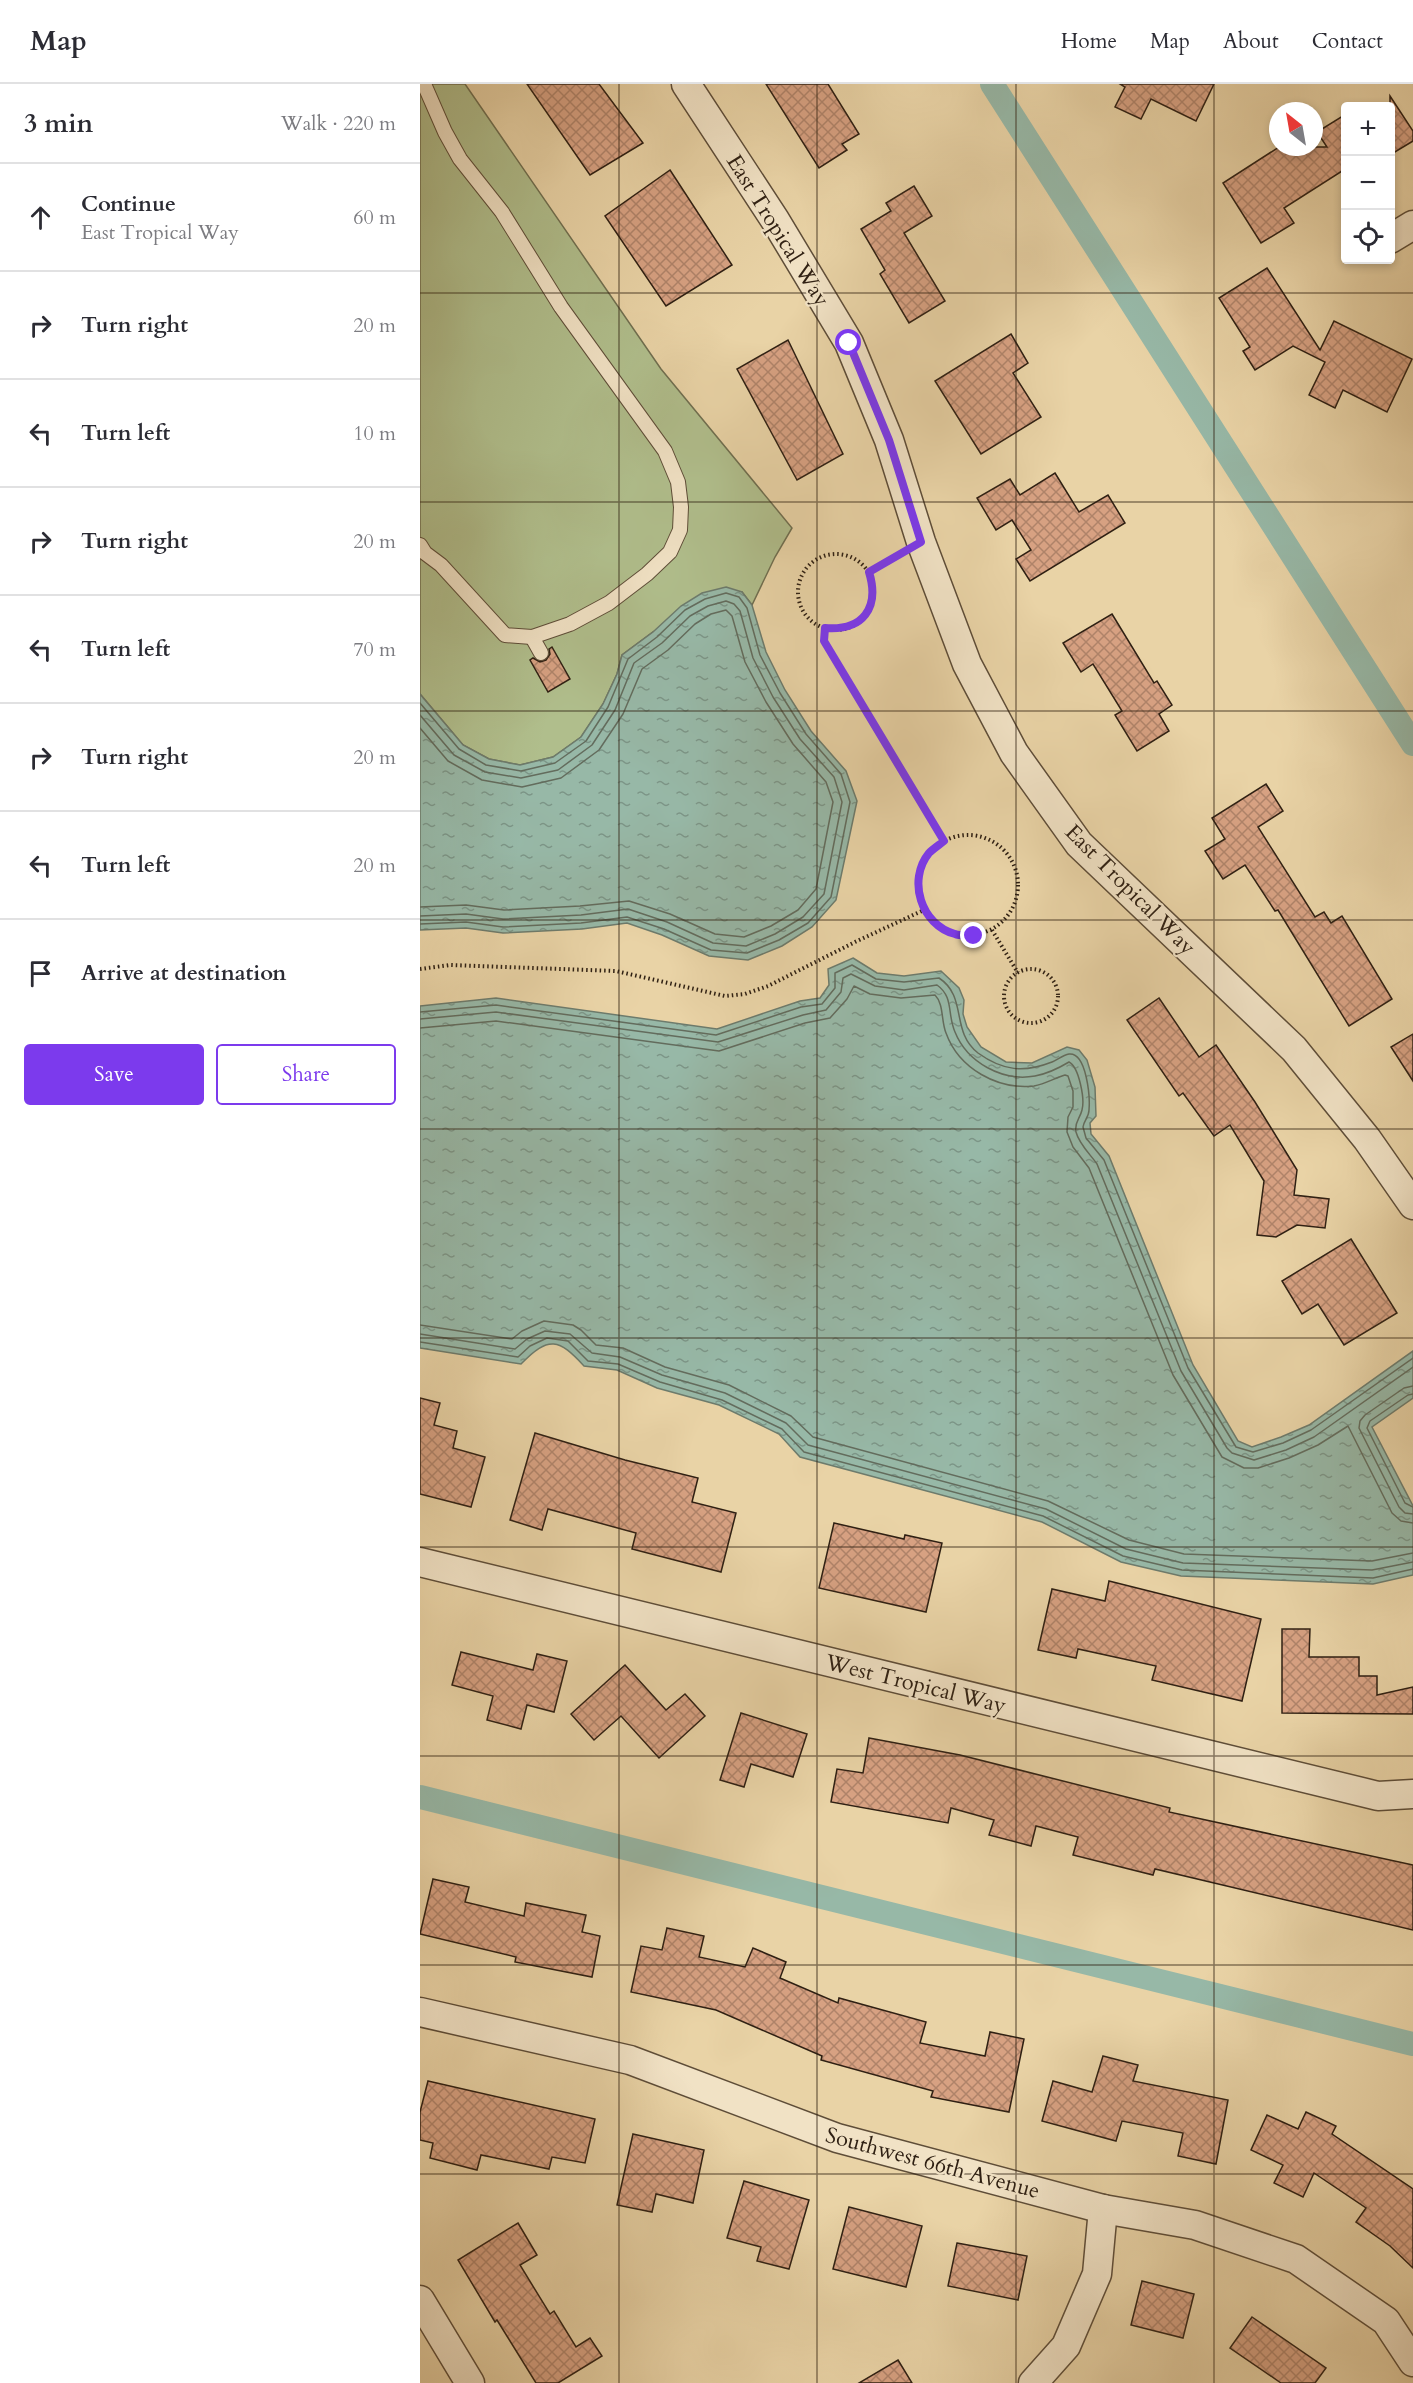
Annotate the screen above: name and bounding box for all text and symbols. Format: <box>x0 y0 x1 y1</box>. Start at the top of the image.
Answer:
text: Map <box>30 22 87 60</box>
text: Home <box>1061 27 1117 56</box>
text: Map <box>1150 27 1190 56</box>
text: About <box>1223 27 1279 56</box>
text: Contact <box>1312 27 1383 56</box>
north arrow <box>1269 102 1323 156</box>
map controls <box>1341 102 1395 264</box>
button: + <box>1341 102 1395 156</box>
text: 3 min <box>24 106 93 141</box>
text: Walk · 220 m <box>281 110 396 137</box>
street label: East Tropical Way <box>719 149 837 312</box>
button: − <box>1341 156 1395 210</box>
text: Continue <box>81 189 176 219</box>
icon: ahead <box>24 201 57 234</box>
text: 60 m <box>353 204 396 231</box>
button: locate <box>1341 210 1395 264</box>
text: East Tropical Way <box>81 219 239 246</box>
icon: right <box>24 309 57 342</box>
text: Turn right <box>81 310 188 340</box>
text: 20 m <box>353 312 396 339</box>
route start <box>835 329 861 355</box>
icon: left <box>24 417 57 450</box>
text: Turn left <box>81 418 170 448</box>
text: 10 m <box>353 420 396 447</box>
icon: right <box>24 525 57 558</box>
text: Turn right <box>81 526 188 556</box>
text: 20 m <box>353 528 396 555</box>
icon: left <box>24 633 57 666</box>
text: Turn left <box>81 634 170 664</box>
text: 70 m <box>353 636 396 663</box>
icon: right <box>24 741 57 774</box>
text: Turn right <box>81 742 188 772</box>
text: 20 m <box>353 744 396 771</box>
street label: East Tropical Way <box>1058 818 1203 962</box>
icon: left <box>24 849 57 882</box>
text: Turn left <box>81 850 170 880</box>
text: 20 m <box>353 852 396 879</box>
route end <box>960 922 986 948</box>
icon: arrive <box>24 957 57 990</box>
text: Arrive at destination <box>81 958 286 988</box>
button: Save <box>24 1044 204 1105</box>
button: Share <box>216 1044 396 1105</box>
street label: West Tropical Way <box>821 1647 1009 1721</box>
street label: Southwest 66th Avenue <box>822 2120 1043 2206</box>

